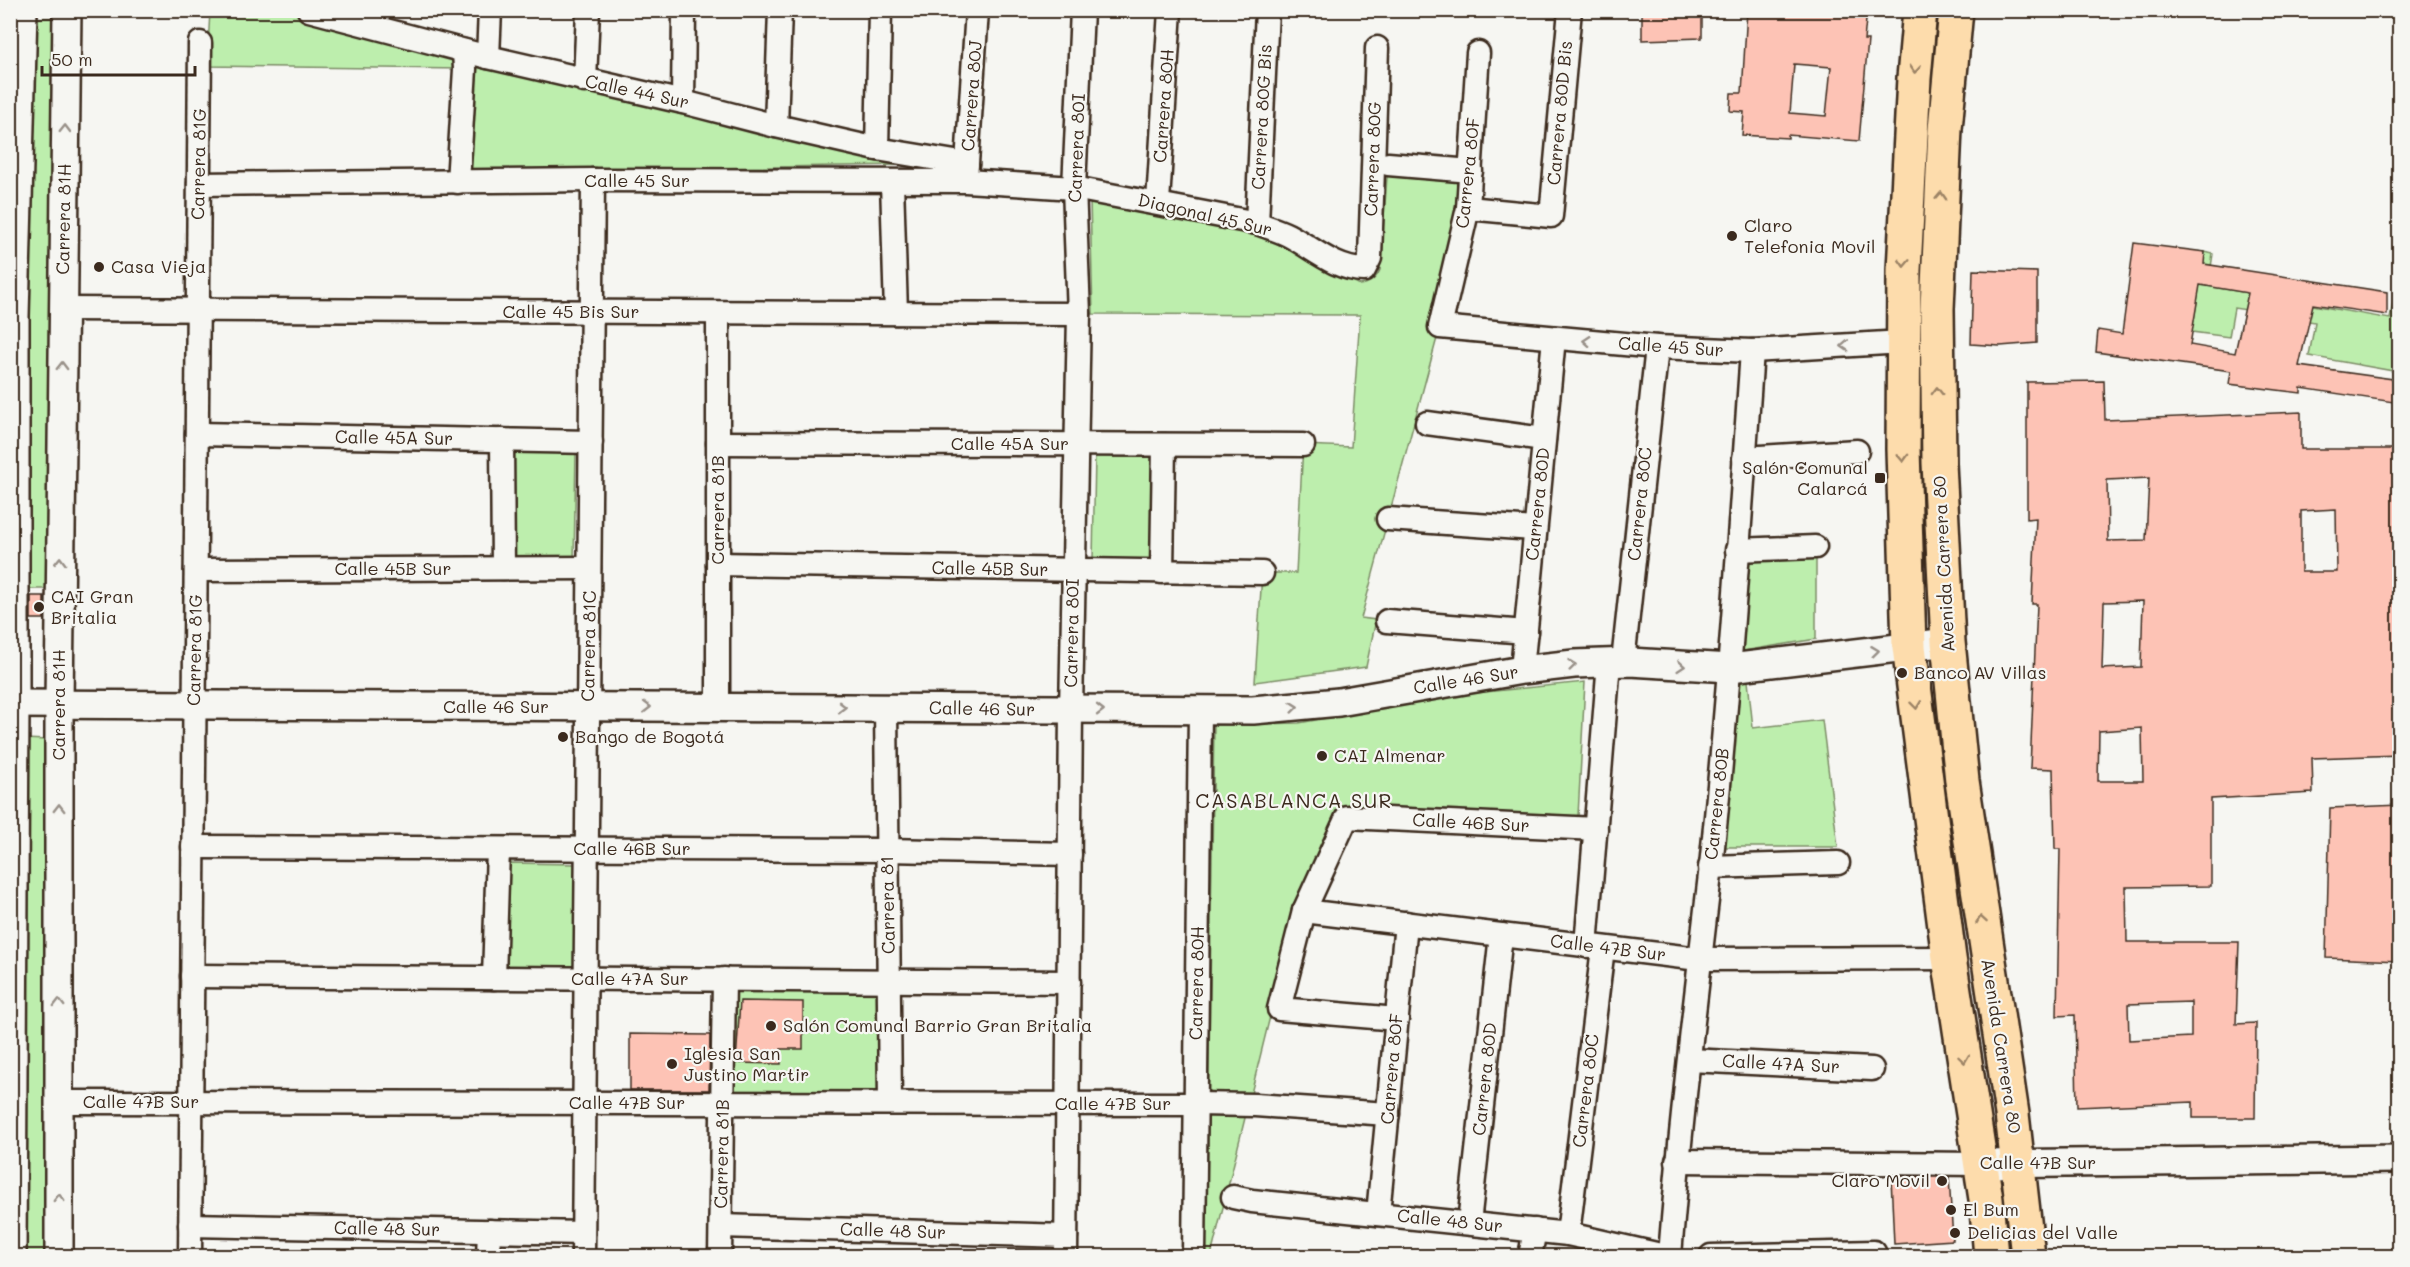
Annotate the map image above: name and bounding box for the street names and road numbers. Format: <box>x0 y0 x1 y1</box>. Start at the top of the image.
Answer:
street label: Carrera 80J <box>955 40 987 152</box>
street label: Carrera 80D Bis <box>1541 40 1577 186</box>
street label: Carrera 80G Bis <box>1245 44 1277 190</box>
street label: Carrera 80H <box>1147 48 1179 164</box>
street label: Calle 44 Sur <box>583 68 692 114</box>
street label: Carrera 80I <box>1062 93 1090 203</box>
street label: Carrera 80G <box>1358 101 1386 217</box>
street label: Carrera 81G <box>185 108 211 220</box>
street label: Carrera 80F <box>1449 116 1485 230</box>
street label: Carrera 81H <box>50 163 76 275</box>
street label: Calle 45 Sur <box>584 168 690 192</box>
street label: Diagonal 45 Sur <box>1136 187 1275 241</box>
street label: Calle 45 Bis Sur <box>502 299 640 323</box>
street label: Calle 45 Sur <box>1617 330 1725 362</box>
street label: Calle 45A Sur <box>335 424 453 450</box>
street label: Calle 45A Sur <box>951 431 1069 455</box>
street label: Carrera 80D <box>1519 446 1555 562</box>
street label: Carrera 80C <box>1621 446 1657 562</box>
street label: Carrera 81B <box>705 455 729 565</box>
street label: Avenida Carrera 80 <box>1926 475 1960 653</box>
street label: Calle 45B Sur <box>931 555 1049 581</box>
street label: Calle 45B Sur <box>334 556 452 580</box>
street label: Carrera 80I <box>1058 578 1084 688</box>
street label: Carrera 81C <box>575 590 601 702</box>
street label: Carrera 81G <box>181 594 207 706</box>
street label: Carrera 81H <box>46 649 70 761</box>
street label: Calle 46 Sur <box>1412 659 1520 699</box>
street label: Calle 46 Sur <box>443 694 549 718</box>
street label: Calle 46 Sur <box>929 695 1035 721</box>
street label: Carrera 80B <box>1698 747 1734 861</box>
street label: Calle 46B Sur <box>1412 807 1530 837</box>
street label: Calle 46B Sur <box>573 836 691 860</box>
street label: Carrera 81 <box>874 856 900 954</box>
street label: Carrera 80H <box>1183 926 1209 1040</box>
street label: Calle 47B Sur <box>1549 928 1667 966</box>
street label: Avenida Carrera 80 <box>1976 957 2028 1135</box>
street label: Calle 47A Sur <box>571 966 689 990</box>
street label: Carrera 80F <box>1374 1012 1408 1125</box>
street label: Carrera 80D <box>1466 1021 1502 1137</box>
street label: Carrera 80C <box>1566 1033 1604 1149</box>
street label: Calle 47A Sur <box>1722 1048 1841 1078</box>
street label: Calle 47B Sur <box>83 1089 199 1113</box>
street label: Calle 47B Sur <box>569 1090 685 1114</box>
street label: Calle 47B Sur <box>1055 1091 1171 1115</box>
street label: Carrera 81B <box>708 1099 734 1209</box>
street label: Calle 47B Sur <box>1980 1150 2096 1174</box>
street label: Calle 48 Sur <box>1396 1203 1504 1237</box>
street label: Calle 48 Sur <box>334 1215 440 1241</box>
street label: Calle 48 Sur <box>840 1216 947 1244</box>

